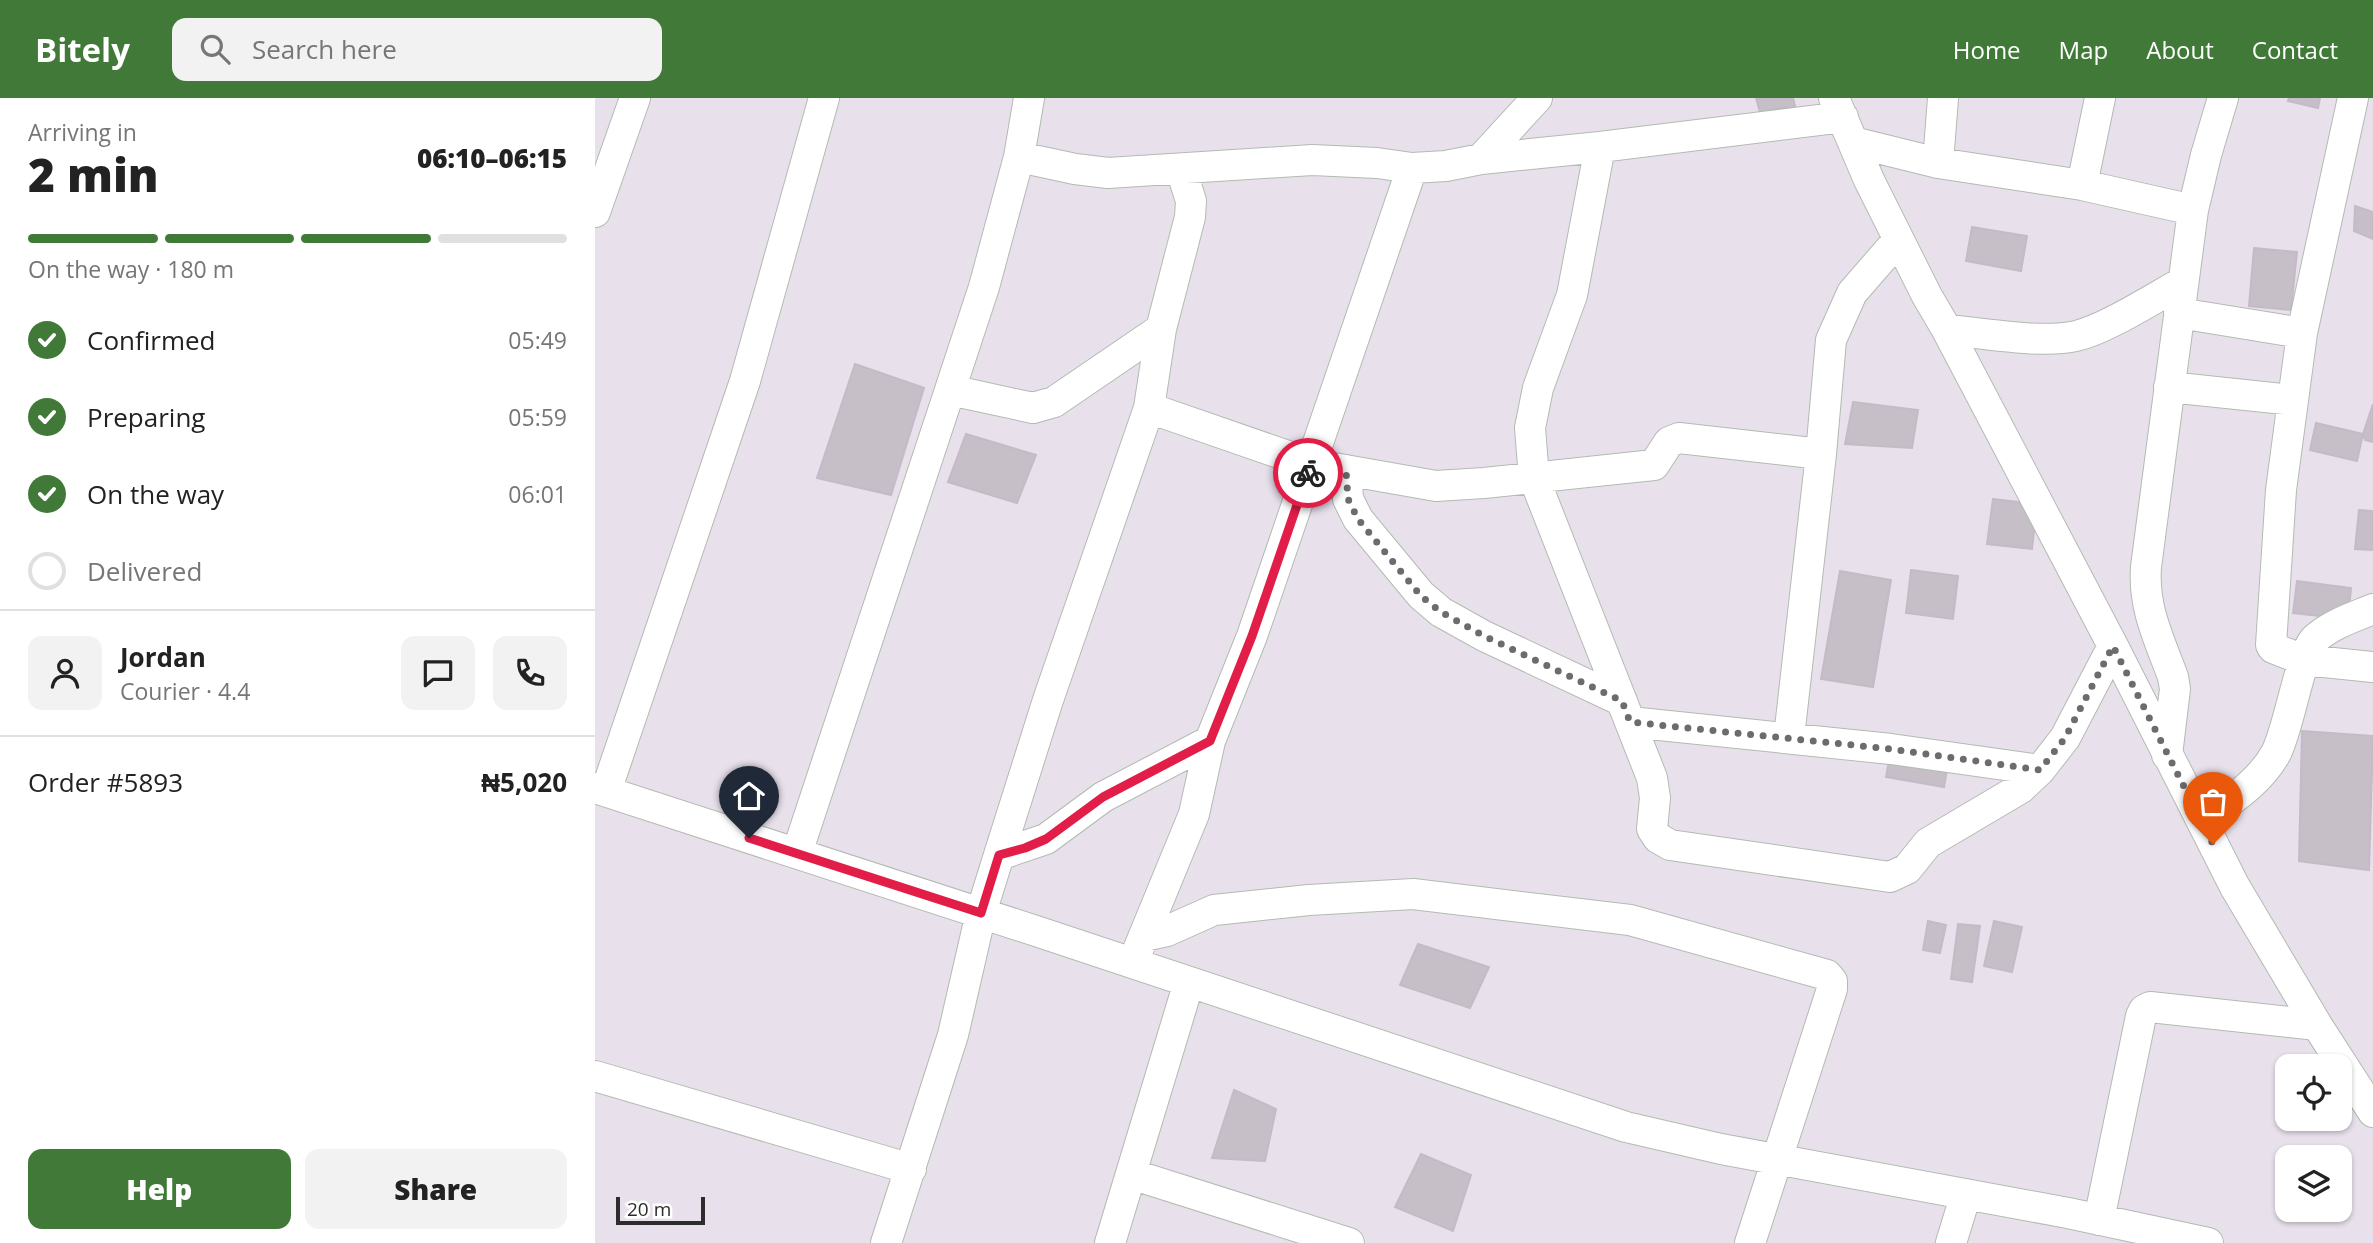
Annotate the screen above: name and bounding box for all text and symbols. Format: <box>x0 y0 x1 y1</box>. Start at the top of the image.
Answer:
search box <box>172 18 662 81</box>
text: Bitely <box>35 27 130 72</box>
icon: search <box>196 30 234 68</box>
text: Search here <box>252 31 397 67</box>
text: Home <box>1953 33 2021 66</box>
text: Map <box>2059 33 2108 66</box>
text: About <box>2146 33 2214 66</box>
text: Contact <box>2252 33 2338 66</box>
text: Arriving in <box>28 116 137 148</box>
text: 06:10–06:15 <box>417 140 567 176</box>
text: 2 min <box>28 143 159 205</box>
text: On the way · 180 m <box>28 253 234 285</box>
icon: check <box>28 321 66 359</box>
text: Confirmed <box>87 322 215 358</box>
text: 05:49 <box>508 324 567 356</box>
icon: check <box>28 398 66 436</box>
text: Preparing <box>87 399 205 435</box>
text: 05:59 <box>508 401 567 433</box>
courier <box>1273 438 1343 508</box>
icon: bike <box>1289 454 1327 492</box>
icon: check <box>28 475 66 513</box>
text: On the way <box>87 476 224 512</box>
text: 06:01 <box>508 478 567 510</box>
text: Delivered <box>87 553 202 589</box>
button: person <box>28 636 102 710</box>
button: chat <box>401 636 475 710</box>
button: phone <box>493 636 567 710</box>
text: Jordan <box>120 639 206 675</box>
text: Courier · 4.4 <box>120 675 250 707</box>
text: Order #5893 <box>28 764 183 800</box>
text: ₦5,020 <box>481 764 567 800</box>
pin <box>719 766 779 838</box>
pin <box>2183 772 2243 844</box>
icon: home <box>730 777 768 815</box>
icon: bag <box>2194 783 2232 821</box>
map controls <box>2275 1054 2352 1222</box>
button: locate <box>2275 1054 2352 1131</box>
button: layers <box>2275 1145 2352 1222</box>
button: Help <box>28 1149 291 1229</box>
button: Share <box>305 1149 567 1229</box>
scale bar <box>616 1194 705 1226</box>
text: 20 m <box>627 1196 671 1222</box>

